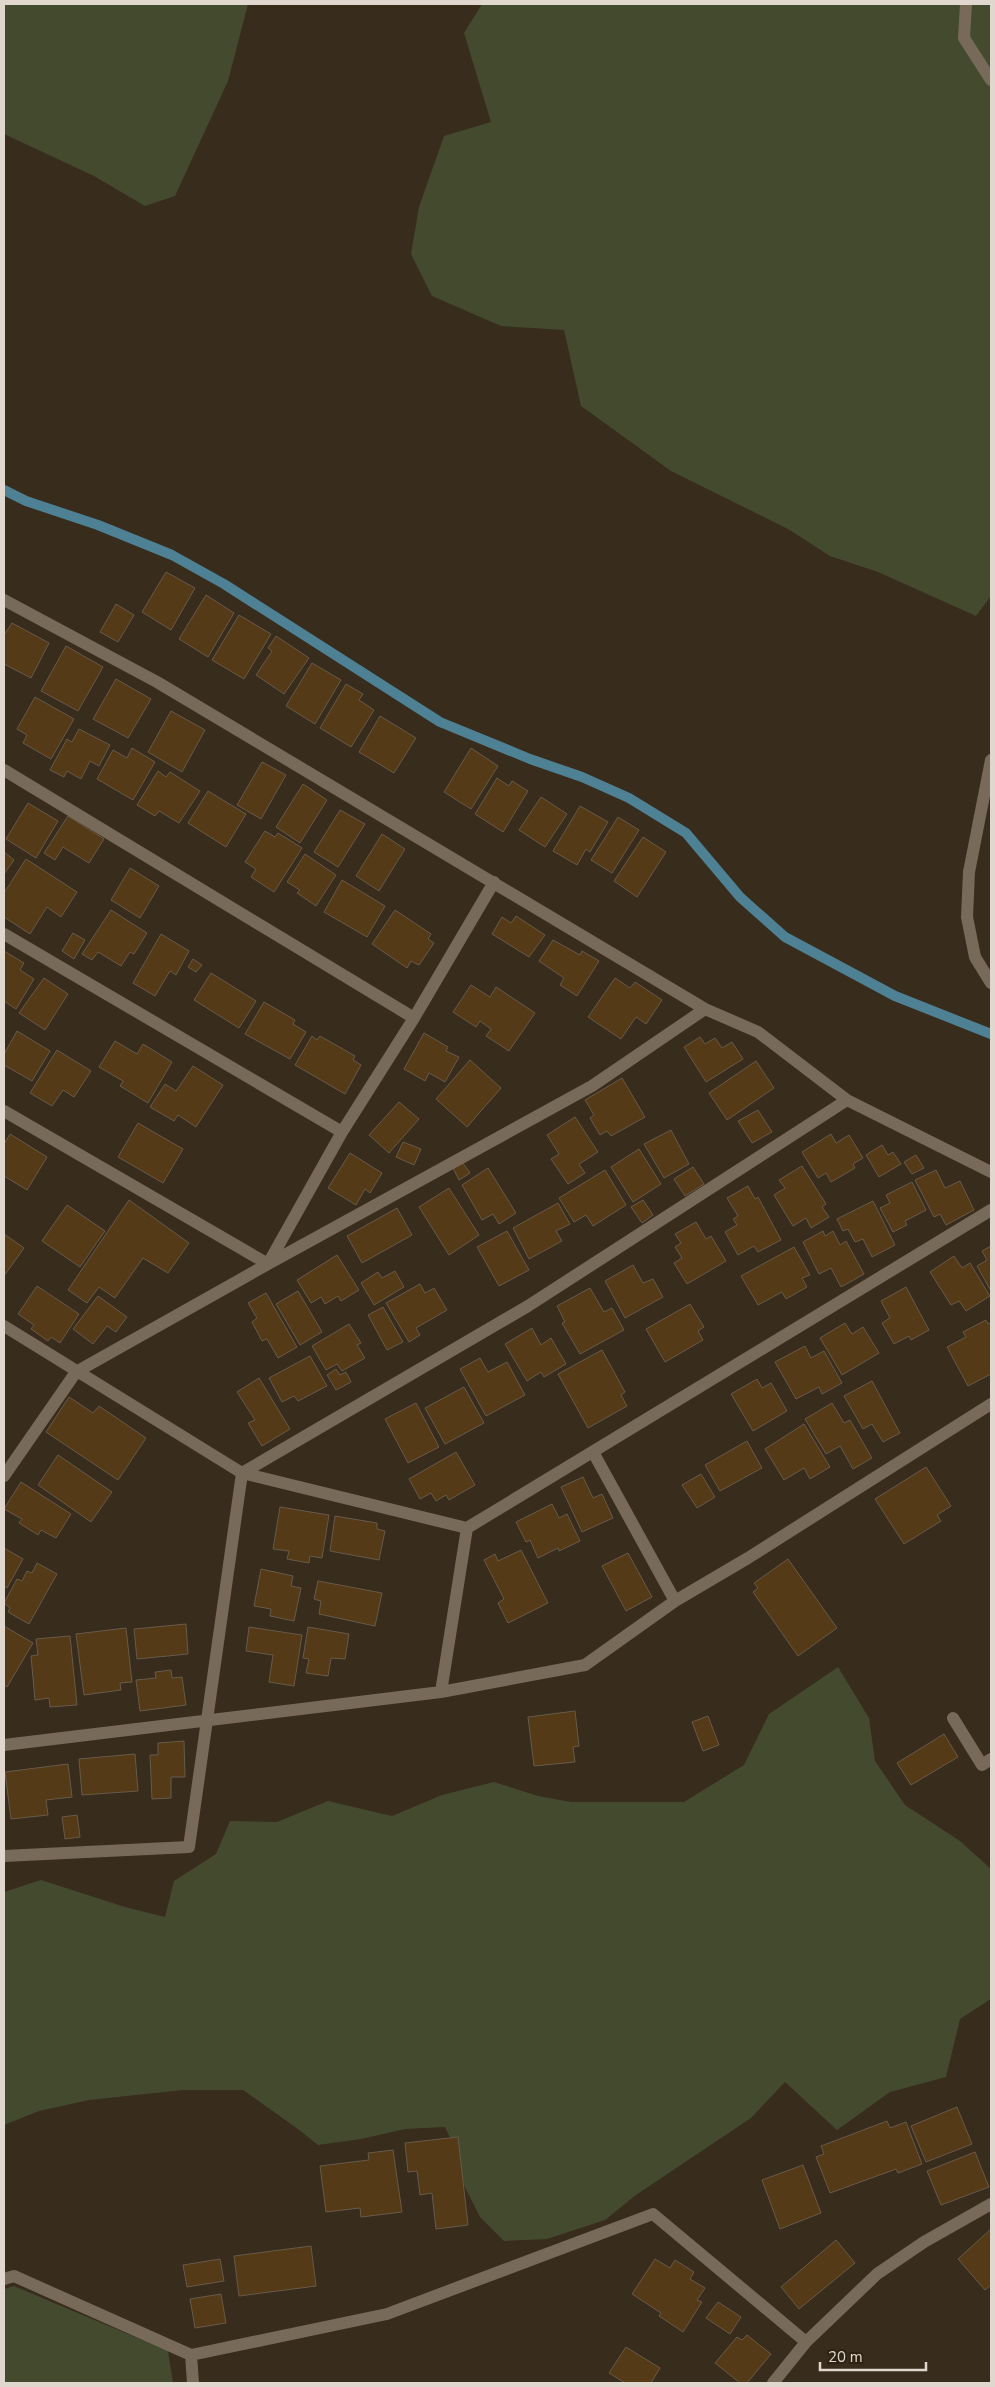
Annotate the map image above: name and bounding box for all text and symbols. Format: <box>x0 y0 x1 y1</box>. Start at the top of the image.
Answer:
scale bar <box>820 2340 926 2372</box>
text: 20 m <box>828 2347 863 2367</box>

